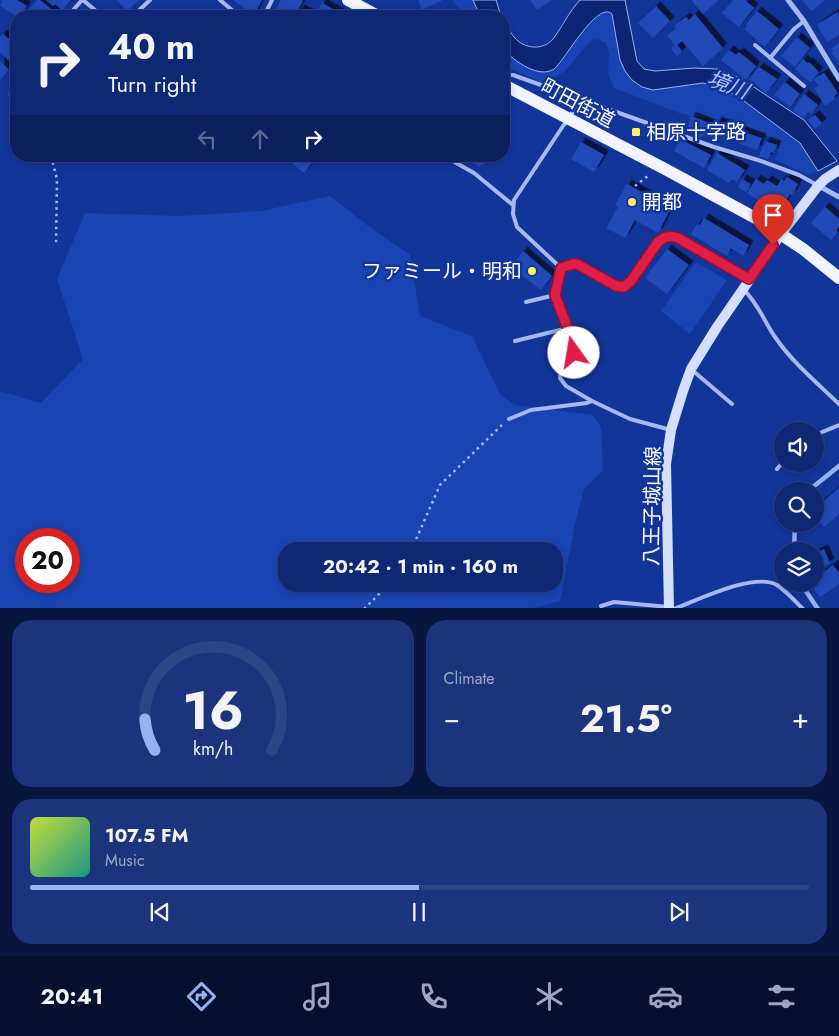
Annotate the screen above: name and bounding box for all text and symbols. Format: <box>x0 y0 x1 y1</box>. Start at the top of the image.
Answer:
text: 40 m <box>108 22 195 72</box>
icon: right <box>25 30 90 95</box>
water label: 境川 <box>703 63 755 107</box>
text: Turn right <box>108 68 196 100</box>
street label: 町田街道 <box>536 72 620 135</box>
place label: 相原十字路 <box>646 118 746 147</box>
icon: left <box>193 125 221 153</box>
icon: ahead <box>246 125 274 153</box>
icon: right <box>299 125 327 153</box>
marker: 相原十字路 <box>630 126 642 138</box>
place label: 開都 <box>642 188 682 217</box>
pin <box>752 194 794 245</box>
marker: 開都 <box>626 196 638 208</box>
icon: arrive <box>759 201 787 229</box>
place label: ファミール・明和 <box>362 257 522 286</box>
marker: ファミール・明和 <box>526 265 538 277</box>
position arrow <box>547 326 599 378</box>
map controls <box>774 422 824 592</box>
button: sound <box>774 422 824 472</box>
street label: 八王子城山線 <box>637 446 668 566</box>
button: search <box>774 482 824 532</box>
speed limit sign: 20 <box>15 528 80 593</box>
button: layers <box>774 542 824 592</box>
text: 20:42 · 1 min · 160 m <box>323 553 518 580</box>
text: Climate <box>444 667 495 690</box>
text: 16 <box>182 673 243 749</box>
text: 21.5° <box>580 691 672 746</box>
text: − <box>444 698 460 739</box>
text: + <box>792 698 809 739</box>
text: km/h <box>193 736 233 762</box>
text: 107.5 FM <box>105 822 188 849</box>
text: Music <box>105 849 145 872</box>
icon: previous <box>146 898 174 926</box>
icon: pause <box>405 898 433 926</box>
icon: next <box>665 898 693 926</box>
icon: directions <box>184 979 219 1014</box>
icon: music <box>300 979 335 1014</box>
icon: phone <box>416 979 451 1014</box>
icon: climate <box>532 979 567 1014</box>
icon: car <box>648 979 683 1014</box>
icon: filters <box>764 979 799 1014</box>
text: 20:41 <box>40 980 103 1012</box>

